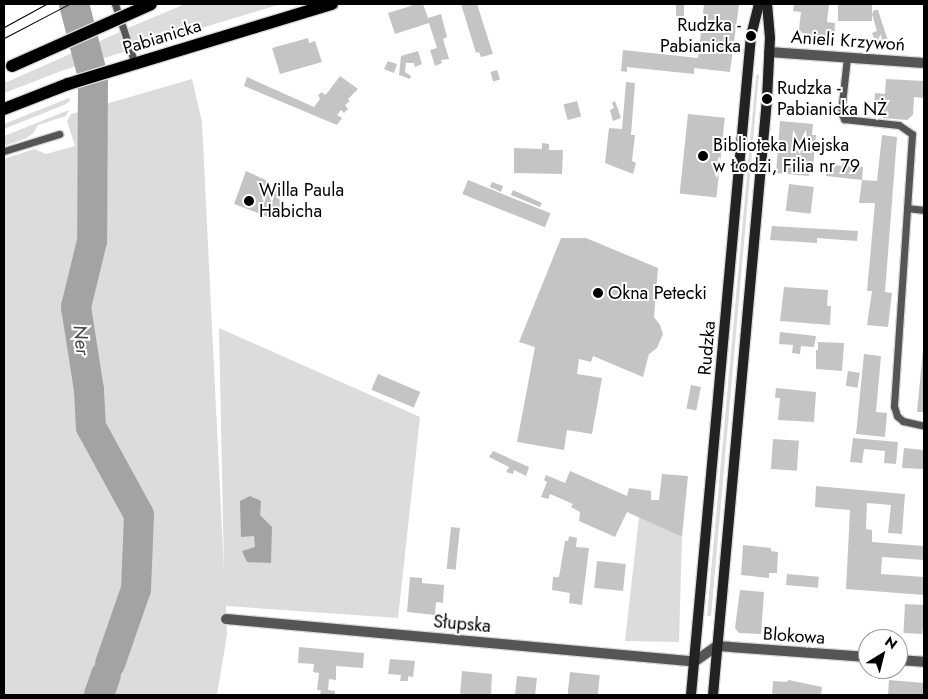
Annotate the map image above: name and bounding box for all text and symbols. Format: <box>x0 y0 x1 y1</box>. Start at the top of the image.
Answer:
street label: Pabianicka <box>120 15 204 59</box>
place label: Rudzka - Pabianicka <box>660 15 741 58</box>
street label: Anieli Krzywoń <box>790 26 906 56</box>
marker: Rudzka - Pabianicka <box>745 30 757 42</box>
place label: Rudzka - Pabianicka NŻ <box>777 78 887 120</box>
marker: Rudzka - Pabianicka NŻ <box>761 93 773 105</box>
place label: Biblioteka Miejska w Łodzi, Filia nr 79 <box>713 135 860 178</box>
marker: Biblioteka Miejska w Łodzi, Filia nr 79 <box>697 150 709 162</box>
place label: Willa Paula Habicha <box>259 180 344 222</box>
marker: Willa Paula Habicha <box>243 195 255 207</box>
place label: Okna Petecki <box>608 282 707 304</box>
marker: Okna Petecki <box>592 287 604 299</box>
street label: Rudzka <box>694 320 720 376</box>
water label: Ner <box>68 324 94 356</box>
street label: Słupska <box>432 611 492 637</box>
street label: Blokowa <box>762 623 826 649</box>
north arrow <box>858 629 908 679</box>
text: N <box>881 631 902 654</box>

